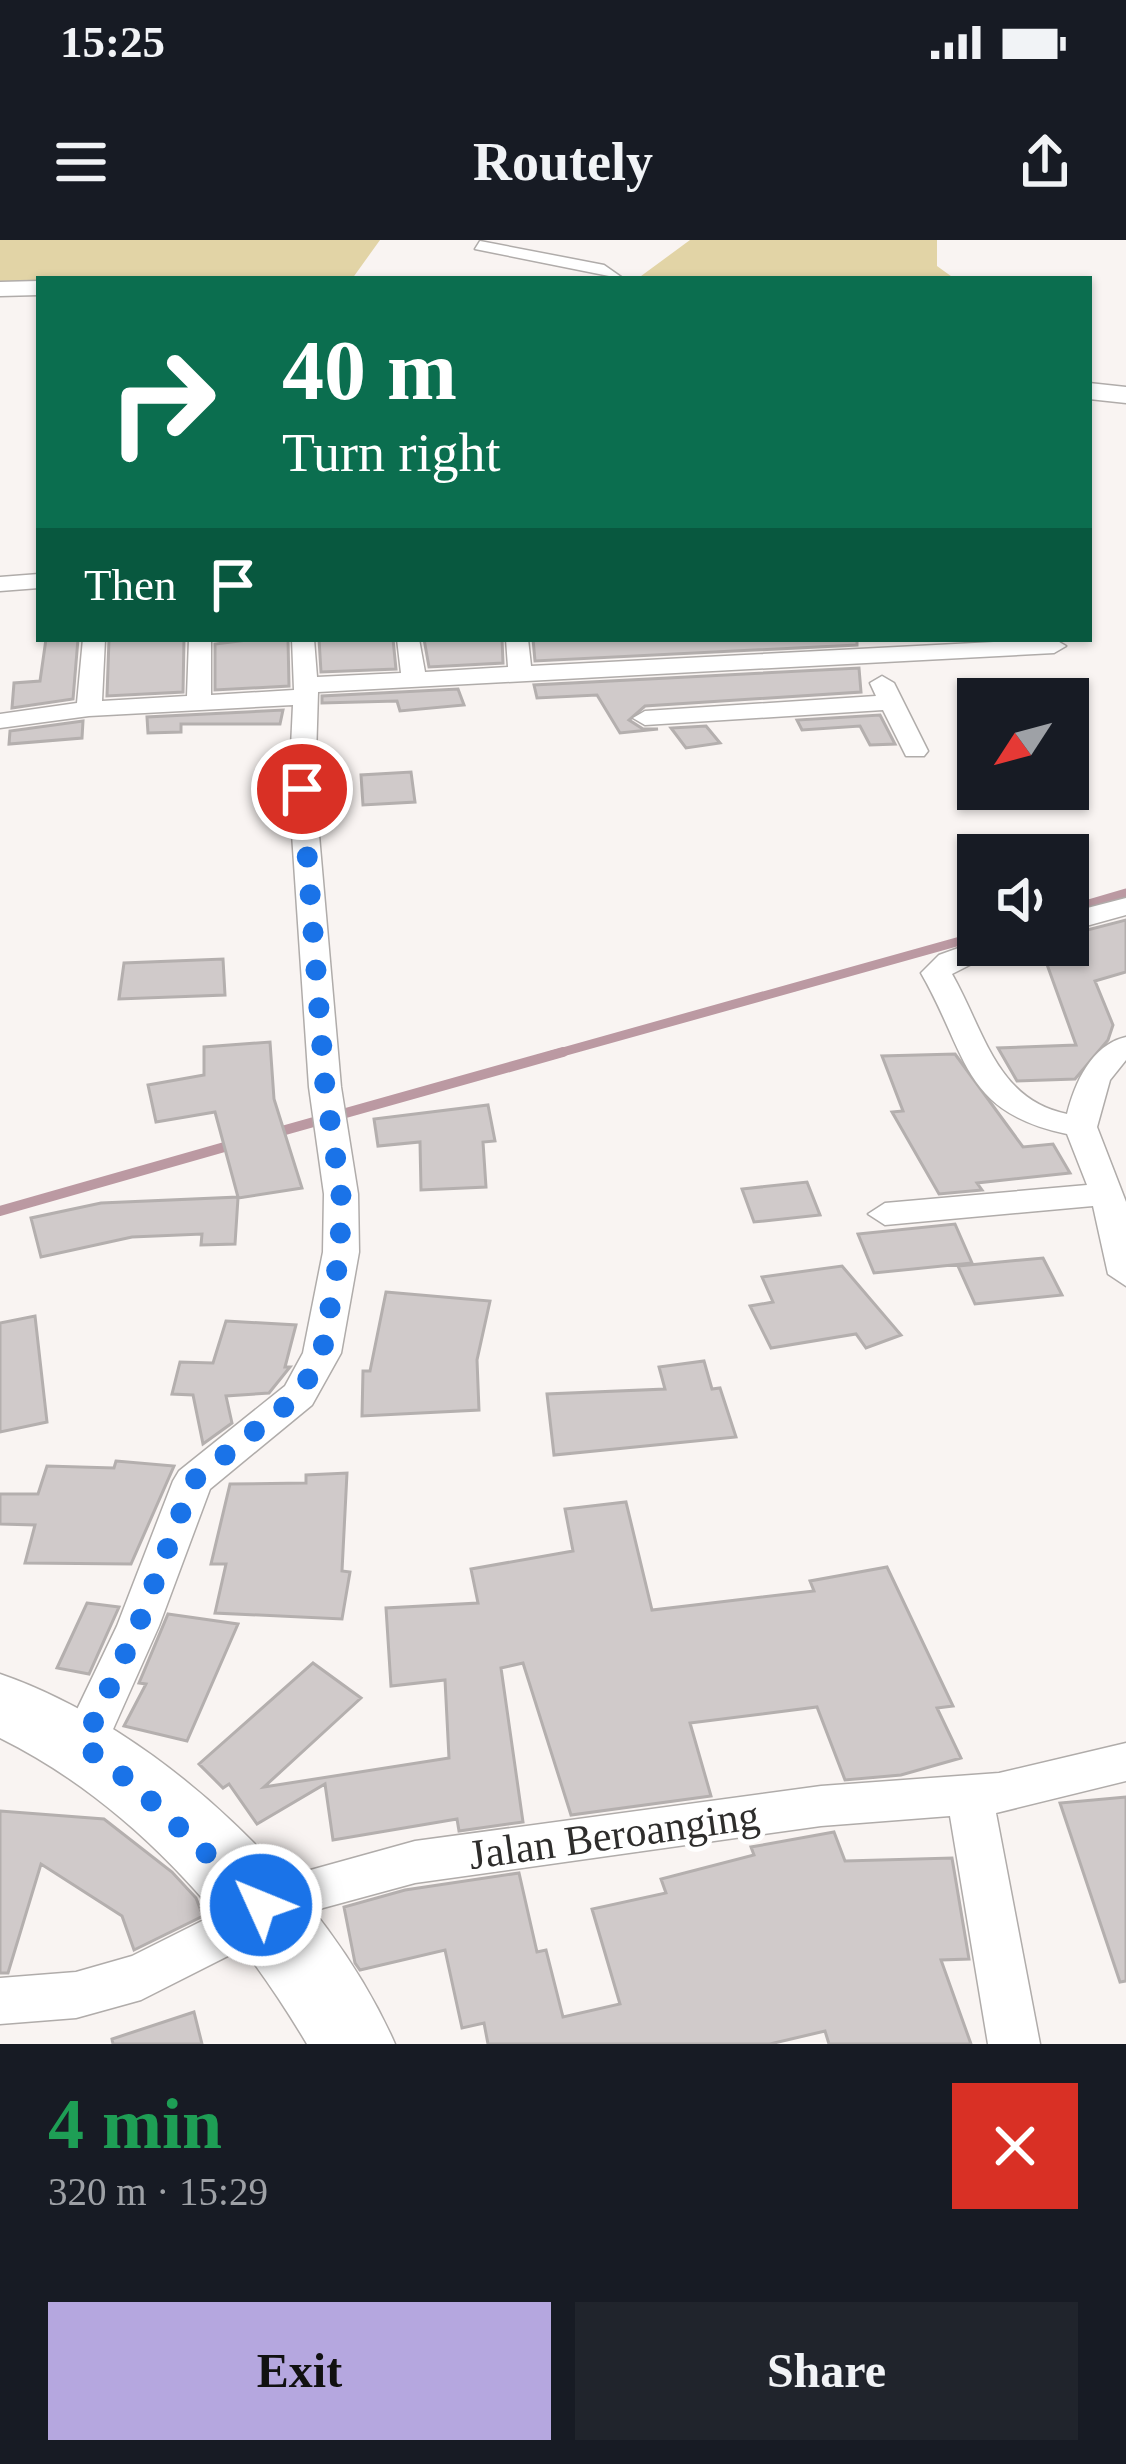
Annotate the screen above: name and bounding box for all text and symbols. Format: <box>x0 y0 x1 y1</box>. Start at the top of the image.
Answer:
text: 15:25 <box>60 17 165 67</box>
icon: menu <box>48 129 114 195</box>
icon: share <box>1012 129 1078 195</box>
text: Routely <box>473 132 653 192</box>
icon: right <box>84 324 240 480</box>
text: 40 m <box>282 324 457 417</box>
text: Turn right <box>282 423 501 483</box>
icon: arrive <box>200 552 266 618</box>
text: Then <box>84 560 176 610</box>
north arrow <box>957 678 1089 810</box>
map controls <box>957 678 1089 966</box>
pin <box>251 738 353 840</box>
icon: arrive <box>269 756 335 822</box>
button: sound <box>957 834 1089 966</box>
street label: Jalan Beroanging <box>466 1792 762 1878</box>
position arrow <box>198 1842 324 1968</box>
button: close <box>952 2083 1078 2209</box>
text: 4 min <box>48 2084 222 2164</box>
text: 320 m · 15:29 <box>48 2170 268 2213</box>
button: Exit <box>48 2302 551 2440</box>
button: Share <box>575 2302 1078 2440</box>

